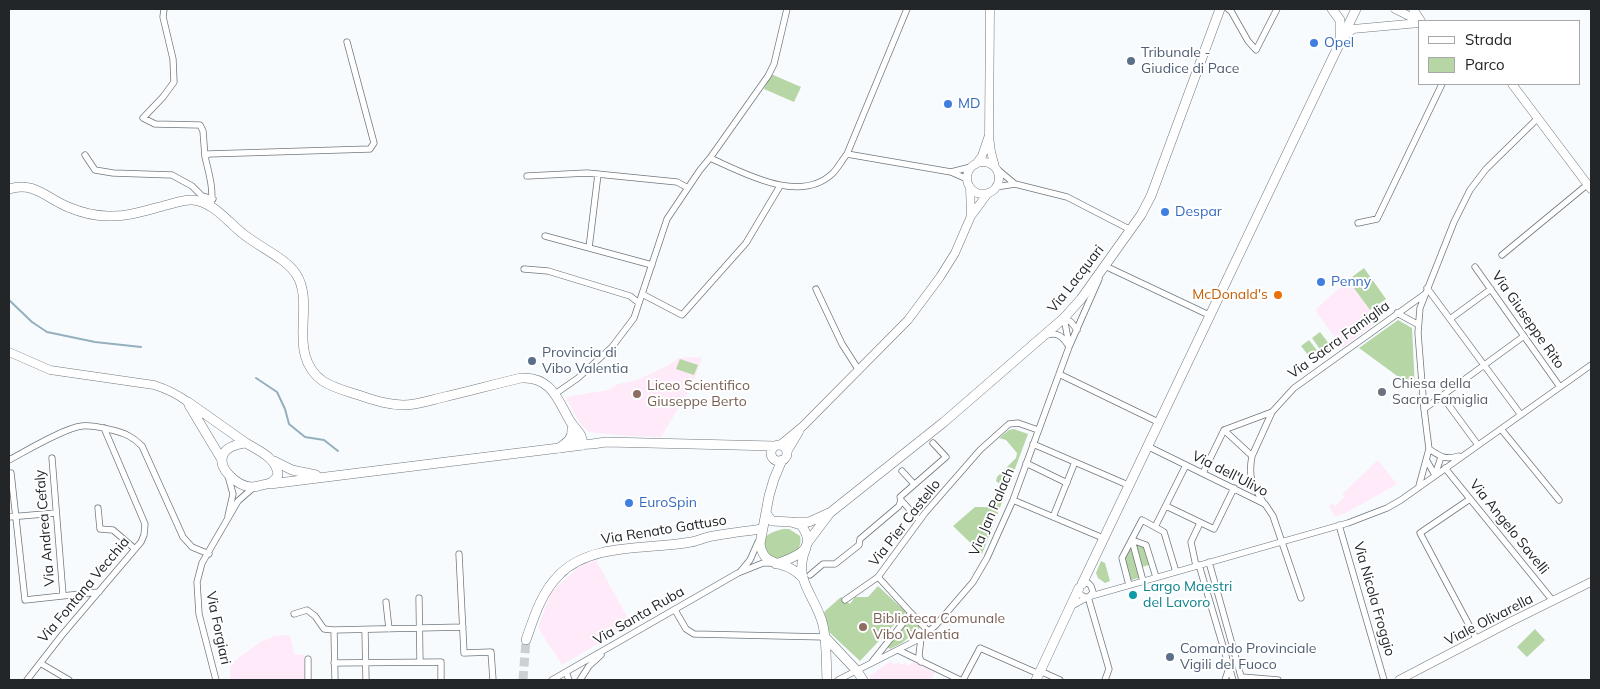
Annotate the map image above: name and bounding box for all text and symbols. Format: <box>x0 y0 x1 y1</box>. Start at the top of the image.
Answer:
legend <box>1418 20 1580 85</box>
text: Strada <box>1465 30 1512 49</box>
place label: Opel <box>1324 35 1354 51</box>
marker: Opel <box>1308 37 1320 49</box>
place label: Tribunale - Giudice di Pace <box>1141 45 1239 78</box>
marker: Tribunale - Giudice di Pace <box>1125 55 1137 67</box>
text: Parco <box>1465 55 1505 74</box>
place label: MD <box>958 96 980 112</box>
marker: MD <box>942 98 954 110</box>
place label: Despar <box>1175 204 1222 220</box>
marker: Despar <box>1159 206 1171 218</box>
street label: Via Lacquari <box>1044 242 1108 316</box>
street label: Via Giuseppe Rito <box>1488 268 1568 372</box>
place label: Penny <box>1331 274 1371 290</box>
marker: Penny <box>1315 276 1327 288</box>
place label: McDonald's <box>1192 287 1268 303</box>
marker: McDonald's <box>1272 289 1284 301</box>
street label: Via Sacra Famiglia <box>1285 298 1393 382</box>
place label: Provincia di Vibo Valentia <box>542 345 628 378</box>
marker: Provincia di Vibo Valentia <box>526 355 538 367</box>
place label: Chiesa della Sacra Famiglia <box>1392 376 1488 408</box>
place label: Liceo Scientifico Giuseppe Berto <box>647 378 750 411</box>
marker: Chiesa della Sacra Famiglia <box>1376 386 1388 398</box>
marker: Liceo Scientifico Giuseppe Berto <box>631 388 643 400</box>
street label: Via dell'Ulivo <box>1189 448 1271 500</box>
street label: Via Jan Palach <box>966 465 1018 559</box>
street label: Via Andrea Cefaly <box>32 469 58 587</box>
street label: Via Pier Castello <box>866 476 944 570</box>
street label: Via Angelo Savelli <box>1466 476 1552 578</box>
place label: EuroSpin <box>639 495 697 511</box>
marker: EuroSpin <box>623 497 635 509</box>
street label: Via Renato Gattuso <box>600 512 728 548</box>
street label: Via Fontana Vecchia <box>35 534 133 646</box>
street label: Via Nicola Froggio <box>1350 540 1398 658</box>
place label: Largo Maestri del Lavoro <box>1143 579 1232 612</box>
street label: Via Santa Ruba <box>591 583 687 649</box>
marker: Largo Maestri del Lavoro <box>1127 589 1139 601</box>
street label: Via Forgiari <box>202 590 234 666</box>
street label: Viale Olivarella <box>1442 591 1536 649</box>
place label: Biblioteca Comunale Vibo Valentia <box>873 611 1005 644</box>
marker: Biblioteca Comunale Vibo Valentia <box>857 621 869 633</box>
place label: Comando Provinciale Vigili del Fuoco <box>1180 641 1316 674</box>
marker: Comando Provinciale Vigili del Fuoco <box>1164 651 1176 663</box>

